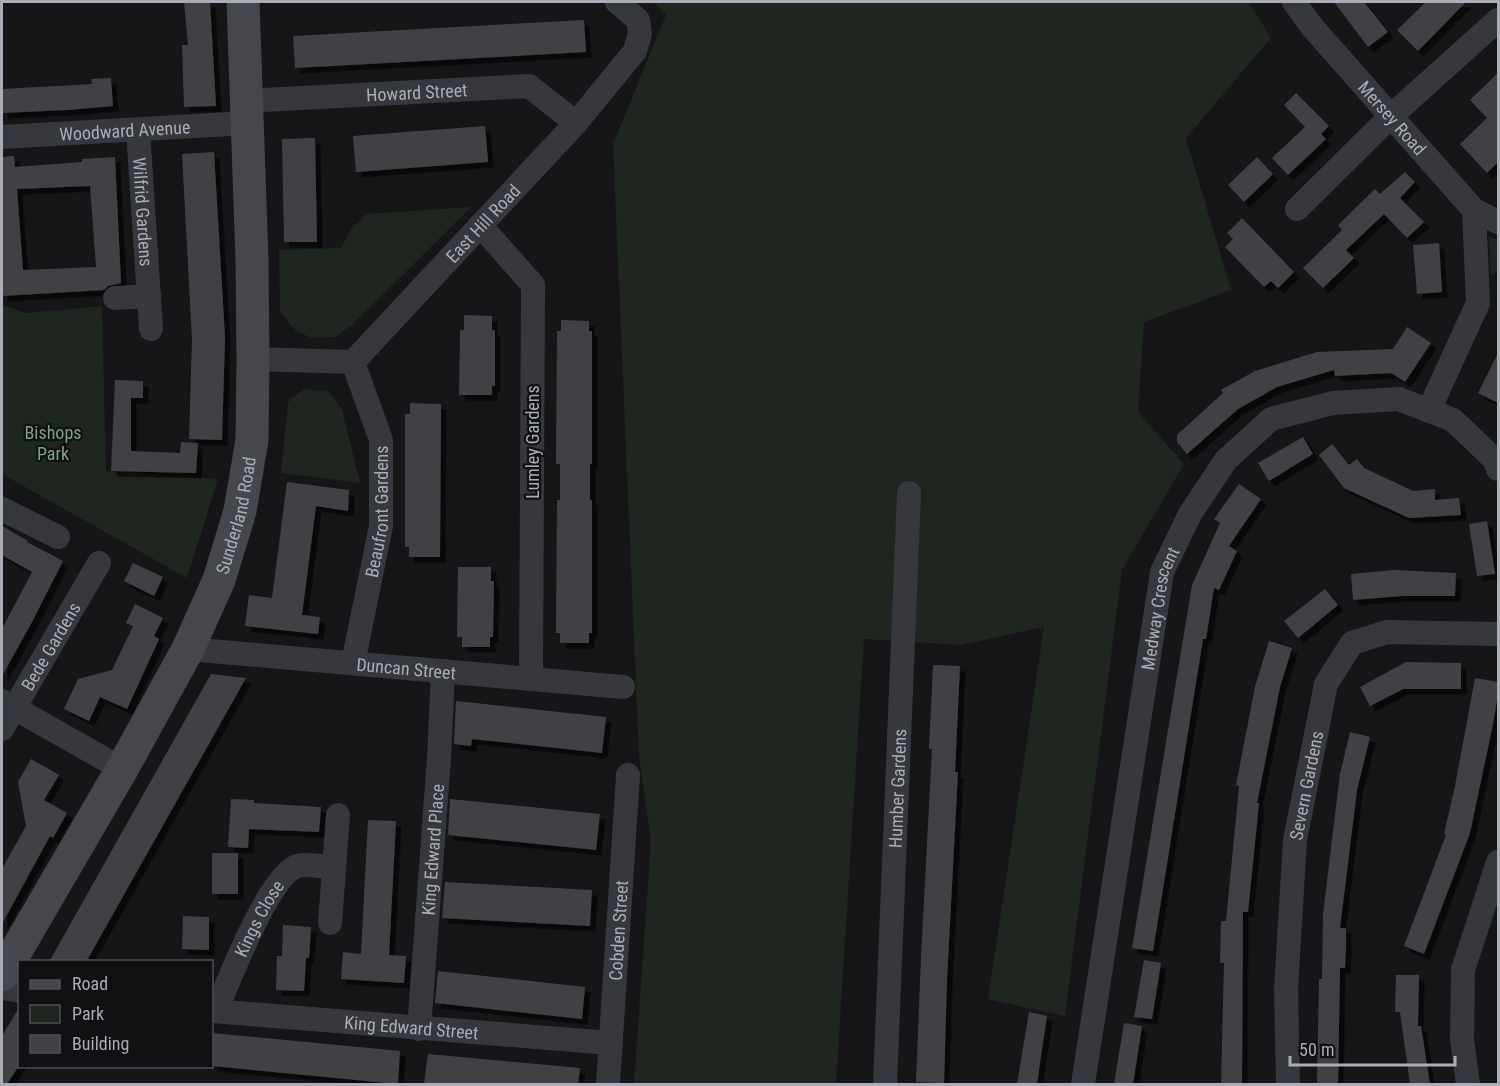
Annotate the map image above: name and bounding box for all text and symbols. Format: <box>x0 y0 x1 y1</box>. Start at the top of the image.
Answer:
street label: Mersey Road <box>1354 76 1431 159</box>
street label: Howard Street <box>366 79 468 105</box>
street label: Woodward Avenue <box>59 116 191 144</box>
street label: Wilfrid Gardens <box>129 157 157 267</box>
street label: East Hill Road <box>441 180 524 267</box>
street label: Lumley Gardens <box>522 385 543 499</box>
park label: Bishops Park <box>25 422 81 464</box>
street label: Beaufront Gardens <box>360 445 392 579</box>
street label: Sunderland Road <box>211 455 260 577</box>
street label: Medway Crescent <box>1137 543 1183 671</box>
street label: Bede Gardens <box>16 598 84 694</box>
street label: Duncan Street <box>356 653 457 683</box>
street label: Humber Gardens <box>884 728 910 848</box>
street label: Severn Gardens <box>1285 729 1327 842</box>
street label: King Edward Place <box>417 783 448 916</box>
street label: Kings Close <box>230 876 288 960</box>
street label: Cobden Street <box>604 879 632 981</box>
legend <box>18 960 213 1068</box>
text: Road <box>72 973 108 994</box>
text: Park <box>72 1003 104 1024</box>
street label: King Edward Street <box>344 1011 479 1043</box>
scale bar <box>1290 1029 1455 1067</box>
text: Building <box>72 1033 129 1054</box>
text: 50 m <box>1299 1039 1334 1060</box>

